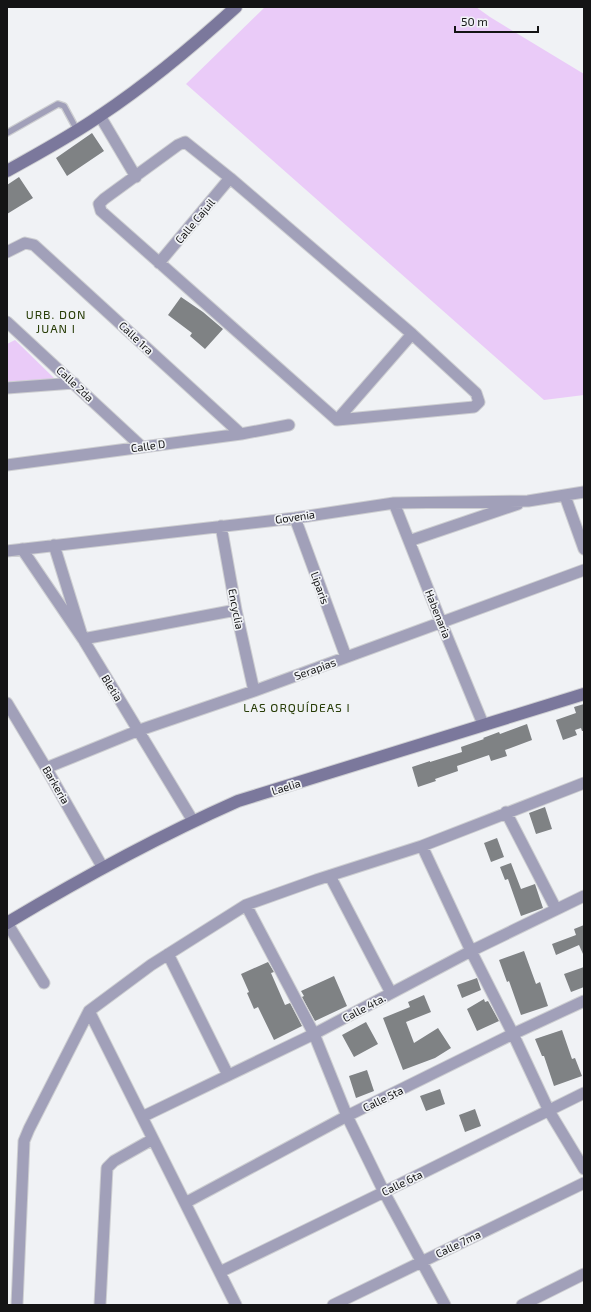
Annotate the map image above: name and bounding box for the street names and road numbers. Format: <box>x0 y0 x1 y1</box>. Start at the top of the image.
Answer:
street label: Calle Cajuil <box>172 195 218 246</box>
street label: Calle 1ra <box>117 319 156 357</box>
street label: Calle 2da <box>54 363 96 404</box>
street label: Calle D <box>130 437 166 454</box>
street label: Govenia <box>274 507 316 526</box>
street label: Liparis <box>309 570 332 606</box>
street label: Encyclia <box>226 587 247 630</box>
street label: Habenaria <box>423 588 454 640</box>
street label: Serapias <box>292 655 338 682</box>
street label: Bletia <box>99 672 125 703</box>
street label: Barkeria <box>40 763 73 806</box>
street label: Laelia <box>270 776 302 797</box>
street label: Calle 4ta. <box>340 991 387 1024</box>
street label: Calle 5ta <box>360 1083 405 1114</box>
street label: Calle 6ta <box>379 1167 424 1198</box>
street label: Calle 7ma <box>433 1227 482 1260</box>

